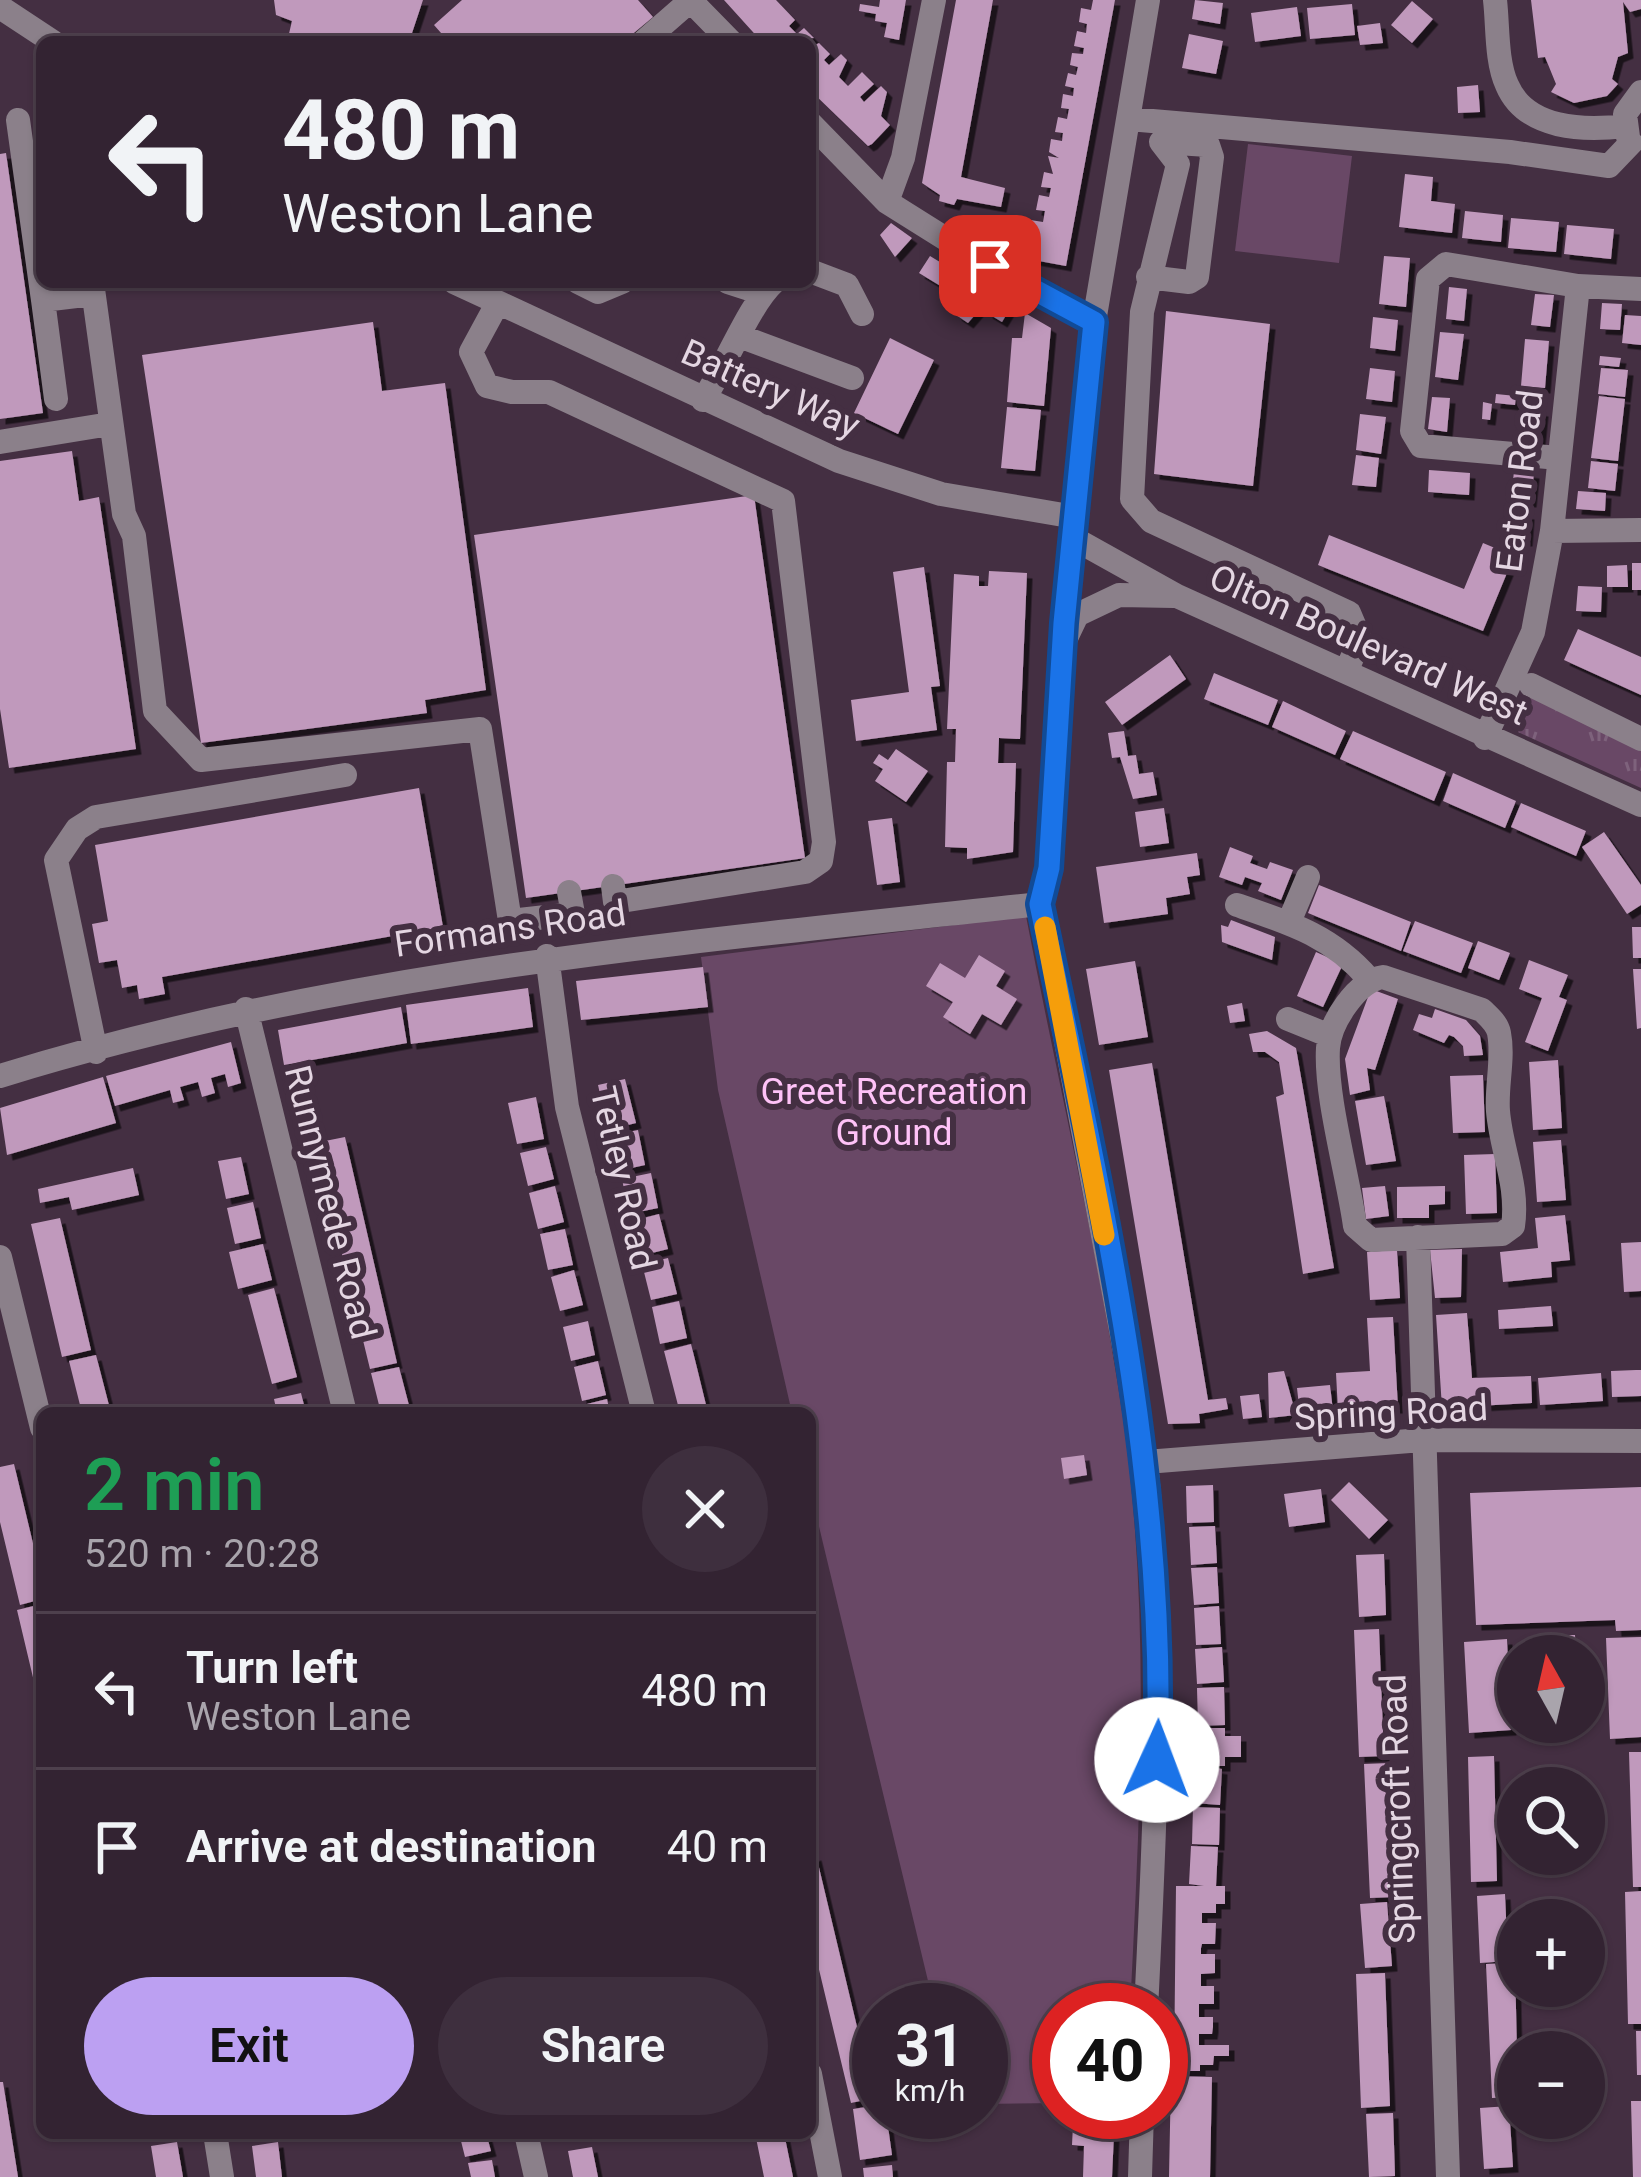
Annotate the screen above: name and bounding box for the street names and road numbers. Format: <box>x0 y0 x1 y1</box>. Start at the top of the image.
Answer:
street label: Battery Way <box>675 331 866 447</box>
street label: Eaton Road <box>1488 388 1552 575</box>
street label: Olton Boulevard West <box>1203 556 1534 734</box>
street label: Formans Road <box>392 892 629 966</box>
street label: Runnymede Road <box>276 1061 384 1343</box>
street label: Tetley Road <box>582 1082 664 1274</box>
street label: Spring Road <box>1293 1387 1489 1439</box>
street label: Springcroft Road <box>1372 1673 1424 1944</box>

